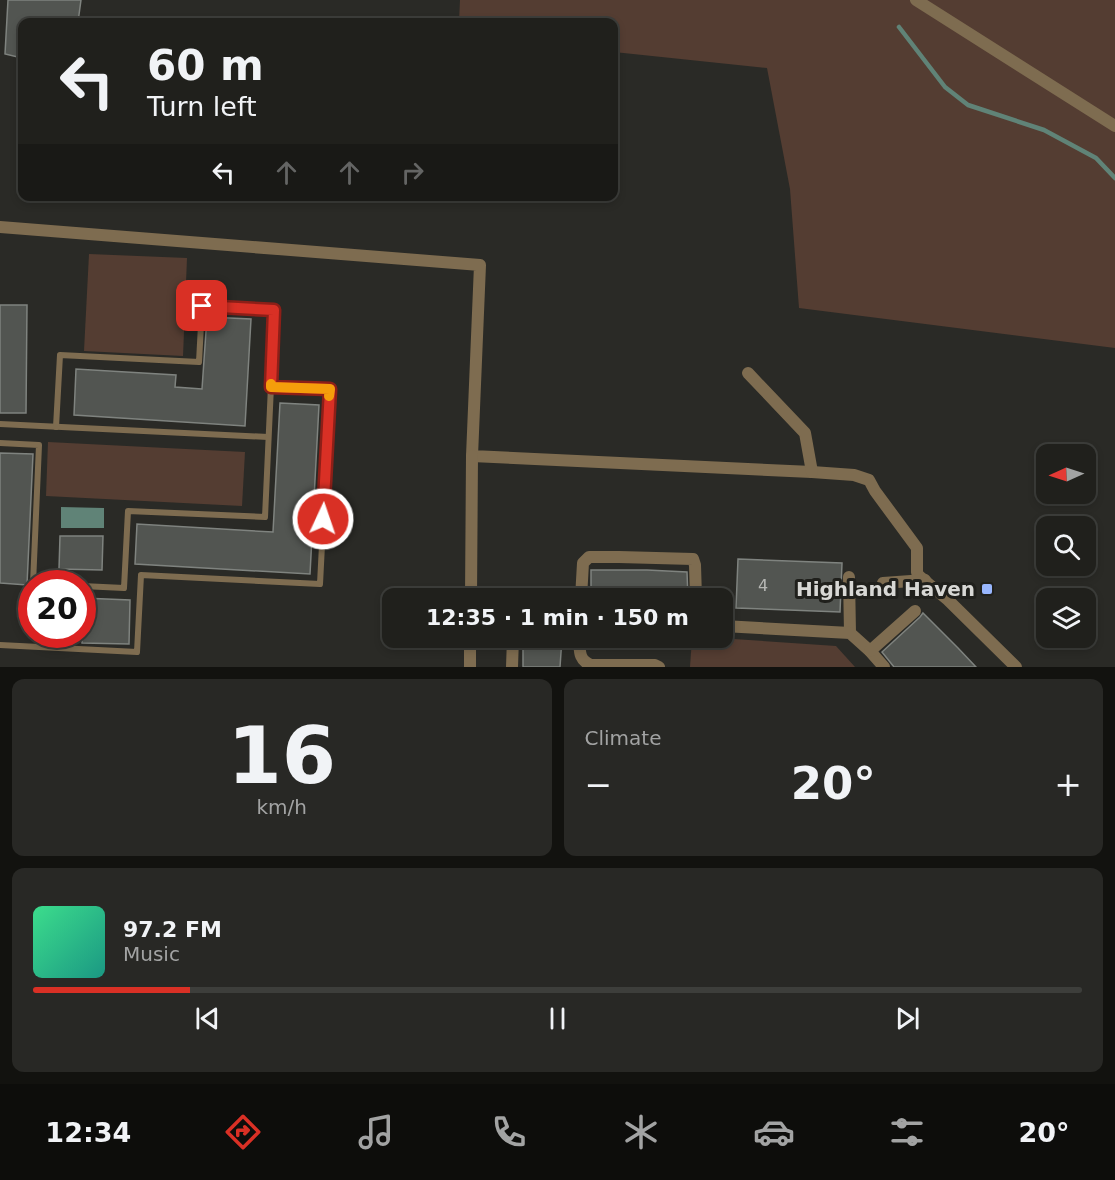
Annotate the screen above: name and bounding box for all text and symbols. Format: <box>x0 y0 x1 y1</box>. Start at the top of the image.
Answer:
text: 60 m <box>147 41 264 90</box>
icon: left <box>48 42 126 120</box>
text: Turn left <box>147 91 257 122</box>
icon: left <box>207 156 240 189</box>
icon: ahead <box>270 156 303 189</box>
icon: ahead <box>333 156 366 189</box>
icon: right <box>396 156 429 189</box>
pin <box>176 280 227 331</box>
icon: arrive <box>185 289 218 322</box>
north arrow <box>1036 444 1096 504</box>
map controls <box>1036 444 1096 648</box>
position arrow <box>291 487 355 551</box>
button: search <box>1036 516 1096 576</box>
speed limit sign: 20 <box>18 570 96 648</box>
house number: 4 <box>758 576 768 595</box>
place label: Highland Haven <box>796 577 975 601</box>
marker: Highland Haven <box>980 582 994 596</box>
button: layers <box>1036 588 1096 648</box>
text: 12:35 · 1 min · 150 m <box>426 605 689 630</box>
text: 16 <box>227 711 336 801</box>
text: Climate <box>585 726 661 750</box>
text: 20° <box>791 757 876 810</box>
text: − <box>585 765 612 804</box>
text: + <box>1054 765 1082 804</box>
text: km/h <box>257 795 307 819</box>
text: 97.2 FM <box>123 917 222 942</box>
text: Music <box>123 942 180 966</box>
icon: previous <box>191 1002 224 1035</box>
icon: pause <box>541 1002 574 1035</box>
icon: next <box>891 1002 924 1035</box>
icon: directions <box>222 1111 264 1153</box>
icon: music <box>355 1111 397 1153</box>
icon: phone <box>488 1111 530 1153</box>
icon: climate <box>620 1111 662 1153</box>
icon: car <box>753 1111 795 1153</box>
icon: filters <box>886 1111 928 1153</box>
text: 12:34 <box>45 1117 131 1148</box>
text: 20° <box>1018 1117 1070 1148</box>

